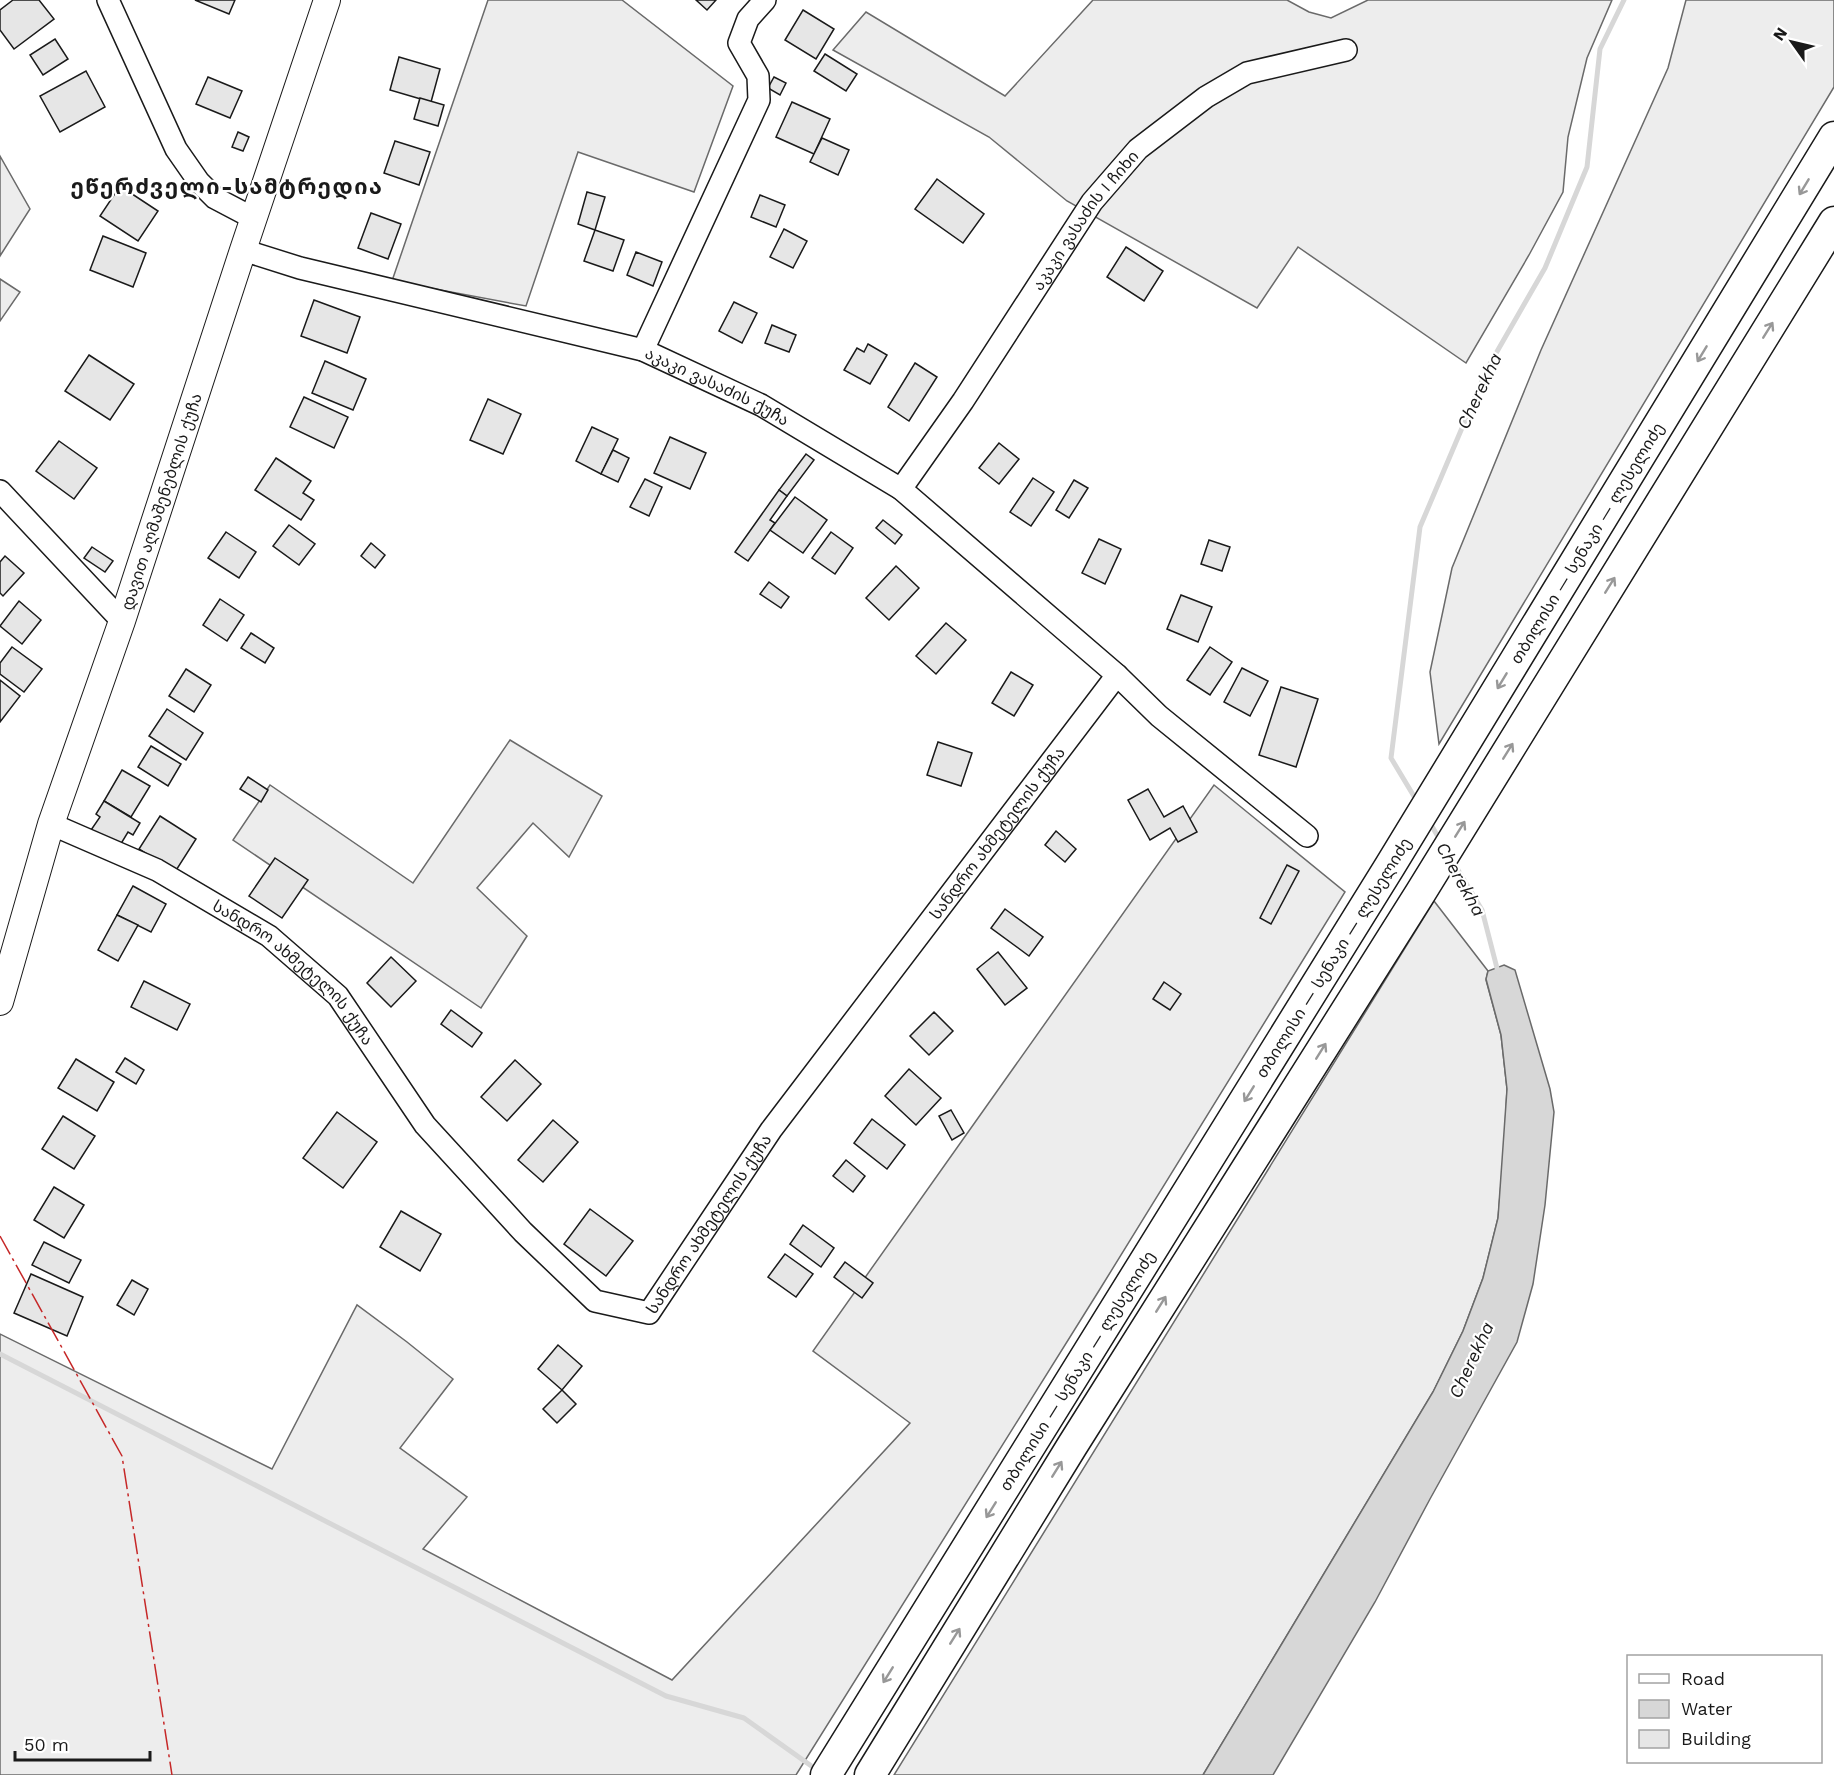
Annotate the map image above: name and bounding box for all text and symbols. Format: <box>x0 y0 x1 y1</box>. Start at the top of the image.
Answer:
north arrow <box>1762 12 1822 72</box>
text: N <box>1769 24 1791 44</box>
street label: აკაკი ვასაძის I ჩიხი <box>1028 146 1142 294</box>
district label: ეწერძველი-სამტრედია <box>71 174 383 200</box>
one-way arrow <box>1797 178 1809 195</box>
one-way arrow <box>1762 322 1774 339</box>
street label: აკაკი ვასაძის ქუჩა <box>642 343 793 429</box>
one-way arrow <box>1695 345 1707 362</box>
water label: Cherekha <box>1452 350 1506 432</box>
street label: დავით აღმაშენებლის ქუჩა <box>117 391 205 613</box>
street label: თბილისი — სენაკი — ლესელიძე <box>1506 419 1667 667</box>
one-way arrow <box>1605 577 1617 594</box>
one-way arrow <box>1495 672 1507 689</box>
street label: სანდრო ახმეტელის ქუჩა <box>925 743 1069 923</box>
one-way arrow <box>1502 743 1514 760</box>
one-way arrow <box>1455 821 1467 838</box>
street label: თბილისი — სენაკი — ლესელიძე <box>1252 834 1415 1081</box>
water label: Cherekha <box>1432 838 1490 920</box>
street label: სანდრო ახმეტელის ქუჩა <box>210 896 378 1048</box>
one-way arrow <box>1315 1043 1327 1059</box>
one-way arrow <box>1242 1085 1254 1102</box>
street label: სანდრო ახმეტელის ქუჩა <box>642 1130 775 1317</box>
street label: თბილისი — სენაკი — ლესელიძე <box>995 1247 1159 1494</box>
one-way arrow <box>1155 1296 1167 1313</box>
water label: Cherekha <box>1444 1319 1498 1401</box>
one-way arrow <box>1051 1461 1064 1478</box>
one-way arrow <box>985 1501 997 1518</box>
one-way arrow <box>950 1628 962 1645</box>
legend <box>1627 1655 1822 1763</box>
one-way arrow <box>882 1666 894 1683</box>
text: Road <box>1681 1668 1725 1689</box>
text: Water <box>1681 1698 1733 1719</box>
scale bar <box>15 1724 150 1762</box>
text: Building <box>1681 1728 1751 1749</box>
text: 50 m <box>24 1734 69 1755</box>

